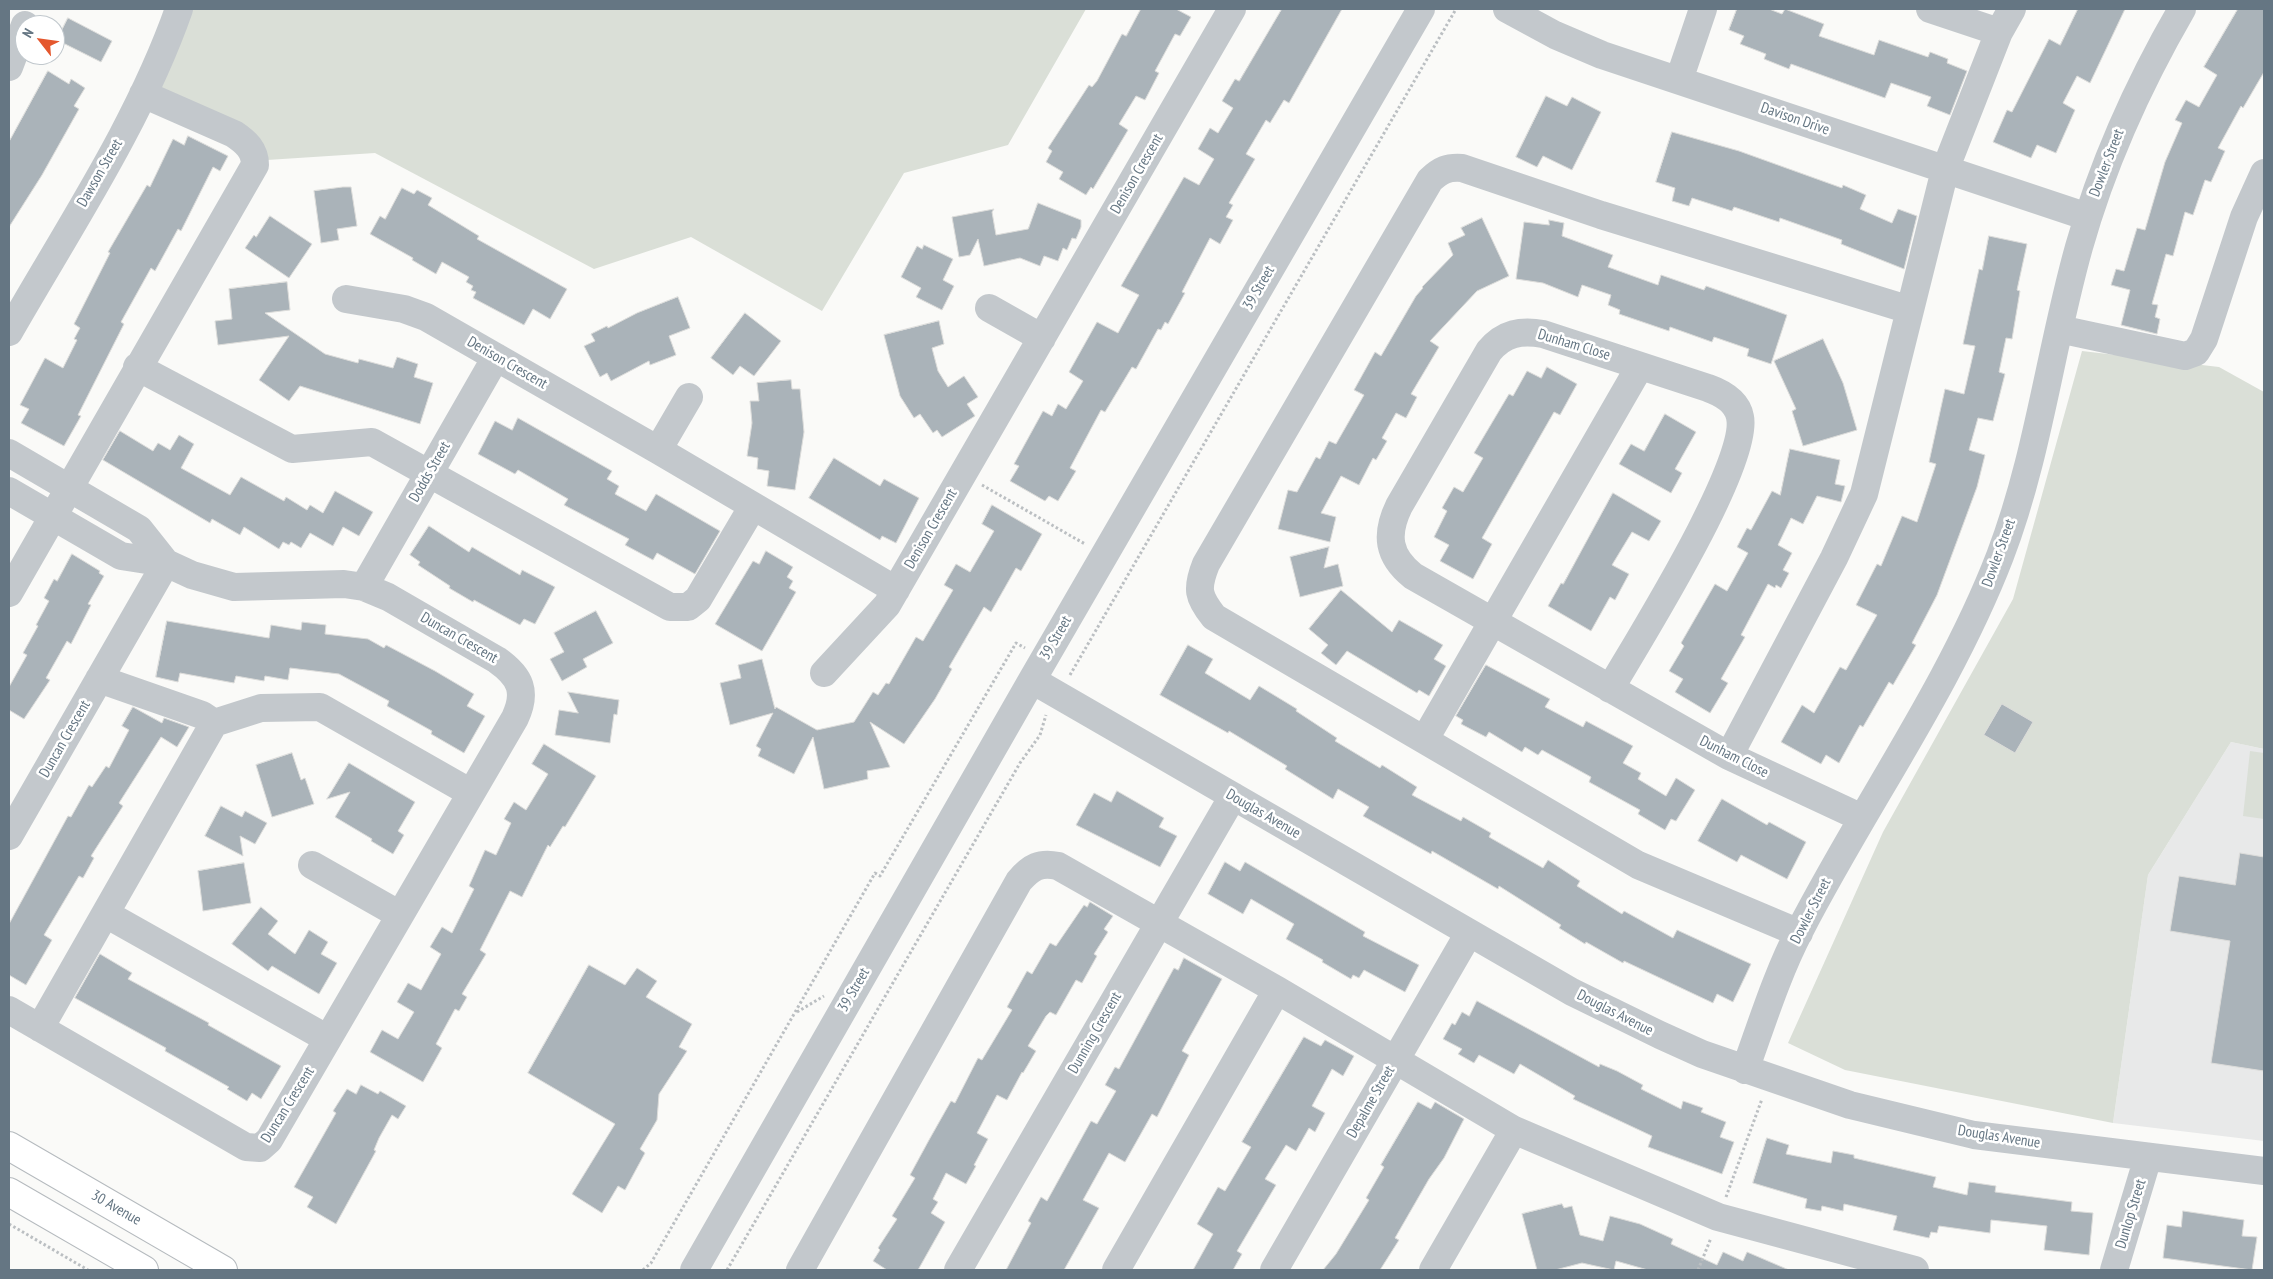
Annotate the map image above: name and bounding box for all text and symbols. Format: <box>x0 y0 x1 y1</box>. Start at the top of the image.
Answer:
north arrow <box>15 15 65 65</box>
text: N <box>18 25 38 41</box>
street label: Davison Drive <box>1758 99 1832 139</box>
street label: Dowler Street <box>2086 127 2128 199</box>
street label: Denison Crescent <box>1107 131 1167 217</box>
street label: Dawson Street <box>73 136 127 210</box>
street label: 39 Street <box>1239 263 1279 313</box>
street label: Dunham Close <box>1536 325 1612 365</box>
street label: Denison Crescent <box>464 333 550 393</box>
street label: Dodds Street <box>406 439 454 505</box>
street label: Denison Crescent <box>901 486 961 572</box>
street label: Dowler Street <box>1978 517 2020 589</box>
street label: Duncan Crescent <box>417 609 501 667</box>
street label: 39 Street <box>1036 613 1076 663</box>
street label: Duncan Crescent <box>36 697 94 781</box>
street label: Dunham Close <box>1697 732 1771 782</box>
street label: Douglas Avenue <box>1223 785 1303 843</box>
street label: Dowler Street <box>1787 875 1835 947</box>
street label: 39 Street <box>834 965 874 1015</box>
street label: Douglas Avenue <box>1574 986 1656 1040</box>
street label: Dunning Crescent <box>1064 989 1126 1077</box>
street label: Depalme Street <box>1343 1063 1399 1141</box>
street label: Duncan Crescent <box>258 1064 318 1146</box>
street label: Douglas Avenue <box>1957 1122 2041 1152</box>
street label: Dunlop Street <box>2112 1177 2150 1251</box>
street label: 30 Avenue <box>88 1187 144 1229</box>

